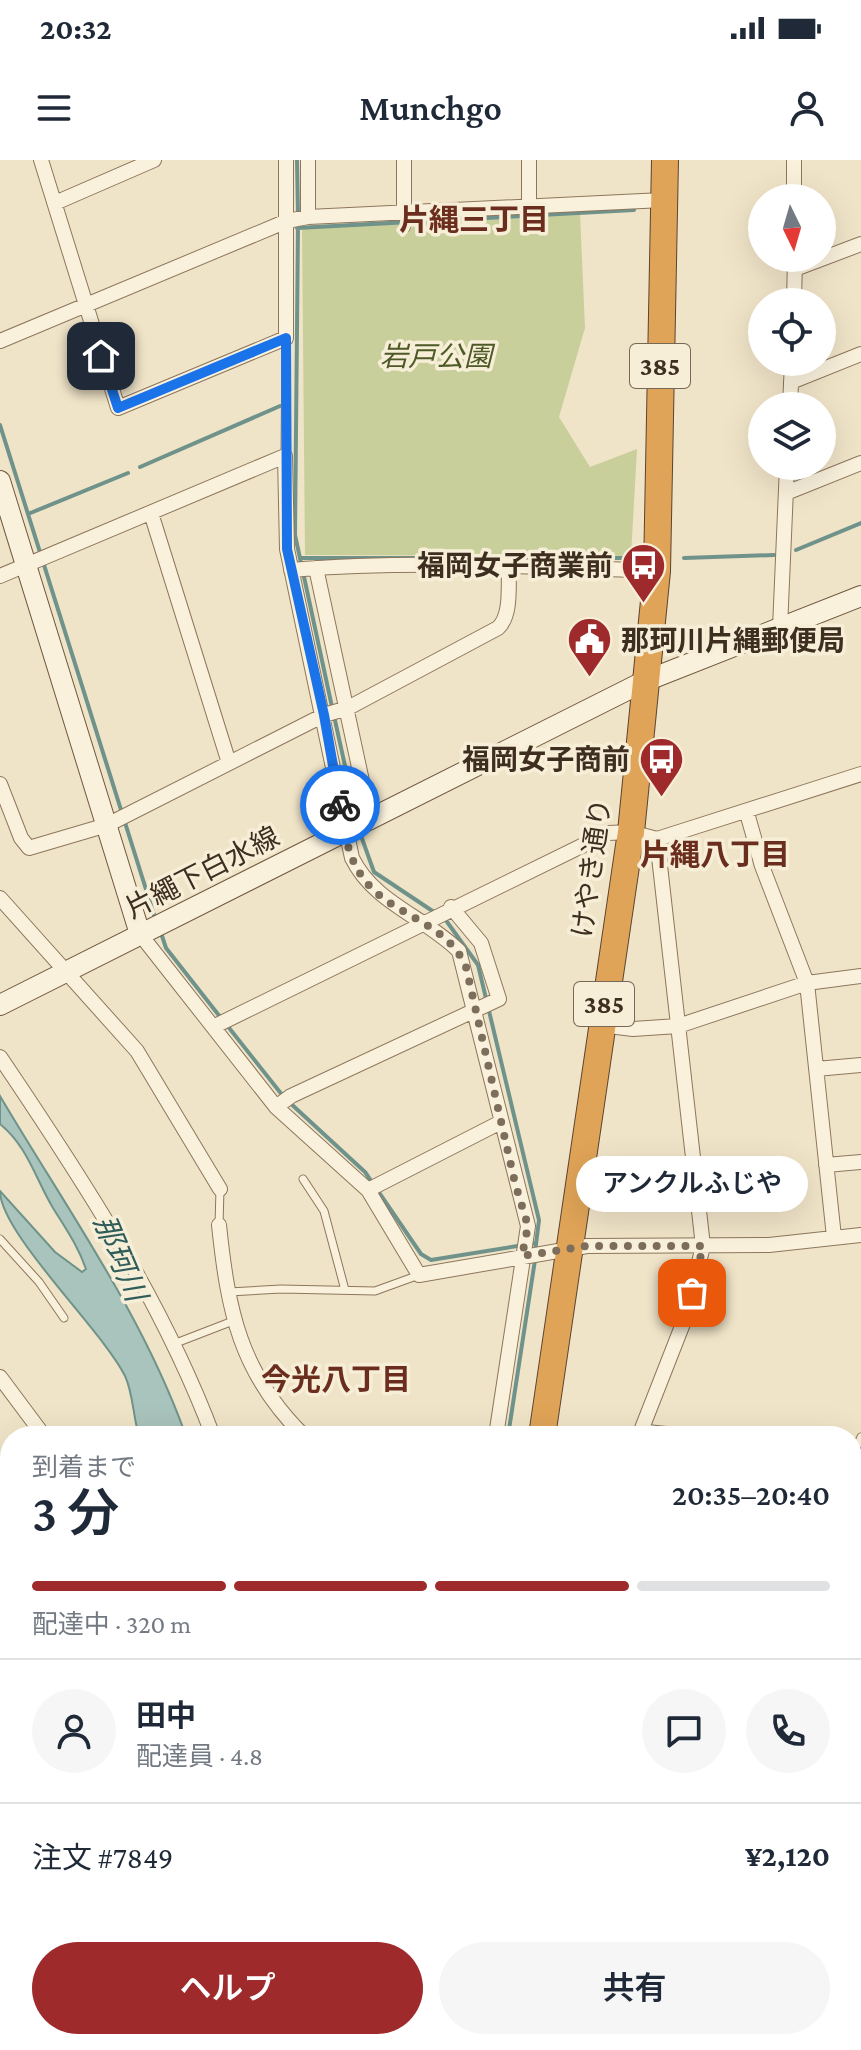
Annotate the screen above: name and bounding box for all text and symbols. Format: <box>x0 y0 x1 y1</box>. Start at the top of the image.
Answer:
text: 20:32 <box>40 12 112 45</box>
icon: menu <box>32 86 76 130</box>
icon: person <box>785 86 829 130</box>
text: Munchgo <box>359 88 502 128</box>
north arrow <box>748 184 836 272</box>
map controls <box>748 184 836 480</box>
district label: 片縄三丁目 <box>399 203 549 236</box>
button: locate <box>748 288 836 376</box>
pin <box>67 322 135 390</box>
icon: home <box>79 334 123 378</box>
park label: 岩戸公園 <box>380 341 496 372</box>
road number: 385 <box>630 344 690 388</box>
button: layers <box>748 392 836 480</box>
bus stop icon: 福岡女子商業前 <box>620 541 668 604</box>
place label: 福岡女子商業前 <box>417 550 613 581</box>
public building icon: 那珂川片縄郵便局 <box>566 616 614 679</box>
place label: 那珂川片縄郵便局 <box>621 625 845 656</box>
bus stop icon: 福岡女子商前 <box>637 735 685 798</box>
place label: 福岡女子商前 <box>462 744 630 775</box>
courier <box>300 765 380 845</box>
icon: bike <box>318 783 362 827</box>
street label: けやき通り <box>566 797 617 940</box>
street label: 片繩下白水線 <box>120 820 284 924</box>
district label: 片縄八丁目 <box>640 838 790 871</box>
road number: 385 <box>574 982 634 1026</box>
callout: アンクルふじや <box>576 1157 808 1213</box>
text: アンクルふじや <box>602 1169 782 1198</box>
water label: 那珂川 <box>88 1210 154 1308</box>
pin <box>658 1259 726 1327</box>
icon: bag <box>670 1271 714 1315</box>
district label: 今光八丁目 <box>261 1363 411 1396</box>
text: 到着まで <box>32 1453 136 1482</box>
text: 20:35–20:40 <box>672 1478 830 1511</box>
text: 3 分 <box>32 1484 119 1542</box>
text: 配達中 · 320 m <box>32 1610 191 1639</box>
button: person <box>32 1689 116 1773</box>
button: chat <box>642 1689 726 1773</box>
button: phone <box>746 1689 830 1773</box>
text: 田中 <box>136 1699 196 1732</box>
text: 配達員 · 4.8 <box>136 1742 263 1771</box>
text: ¥2,120 <box>745 1839 830 1872</box>
text: 注文 #7849 <box>32 1841 173 1874</box>
button: ヘルプ <box>32 1942 423 2034</box>
button: 共有 <box>439 1942 830 2034</box>

